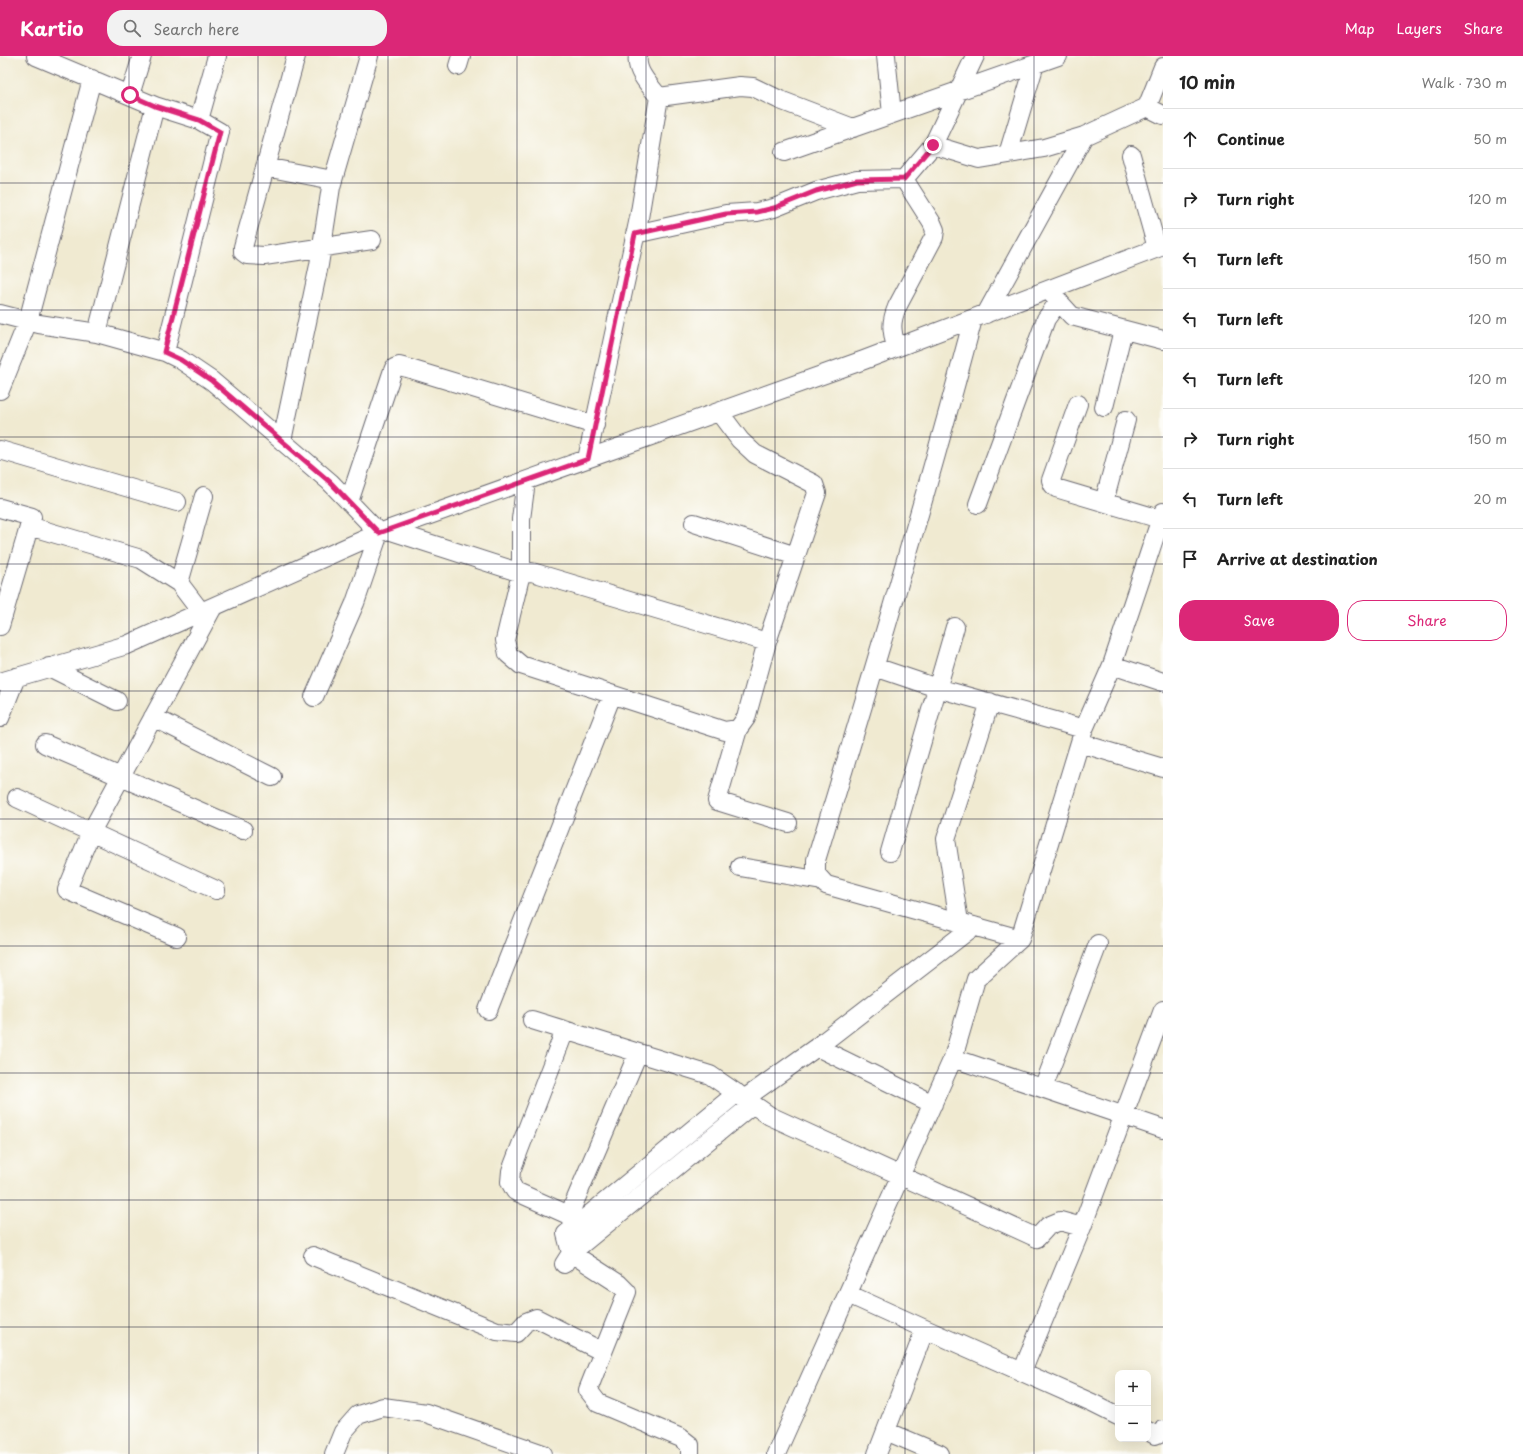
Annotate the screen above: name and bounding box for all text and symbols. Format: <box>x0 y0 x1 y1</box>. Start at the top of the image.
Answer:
search box <box>107 10 387 46</box>
text: Kartio <box>20 14 83 42</box>
icon: search <box>121 17 143 39</box>
text: Search here <box>153 17 239 40</box>
text: Map <box>1345 18 1375 39</box>
text: Layers <box>1397 18 1442 39</box>
text: Share <box>1464 18 1503 39</box>
text: 10 min <box>1179 69 1235 95</box>
text: Walk · 730 m <box>1422 73 1507 92</box>
route start <box>121 86 139 104</box>
text: Continue <box>1217 127 1285 150</box>
icon: ahead <box>1179 128 1201 150</box>
text: 50 m <box>1473 129 1507 148</box>
route end <box>924 136 942 154</box>
text: Turn right <box>1217 187 1294 210</box>
icon: right <box>1179 188 1201 210</box>
text: 120 m <box>1468 189 1507 208</box>
text: Turn left <box>1217 247 1283 270</box>
icon: left <box>1179 248 1201 270</box>
text: 150 m <box>1468 249 1507 268</box>
text: Turn left <box>1217 307 1283 330</box>
icon: left <box>1179 308 1201 330</box>
text: 120 m <box>1468 309 1507 328</box>
text: Turn left <box>1217 367 1283 390</box>
icon: left <box>1179 368 1201 390</box>
text: 120 m <box>1468 369 1507 388</box>
text: Turn right <box>1217 427 1294 450</box>
icon: right <box>1179 428 1201 450</box>
text: 150 m <box>1468 429 1507 448</box>
text: Turn left <box>1217 487 1283 510</box>
icon: left <box>1179 488 1201 510</box>
text: 20 m <box>1473 489 1507 508</box>
text: Arrive at destination <box>1217 547 1378 570</box>
icon: arrive <box>1179 548 1201 570</box>
button: Save <box>1179 600 1339 641</box>
button: Share <box>1347 600 1507 641</box>
map controls <box>1115 1370 1151 1442</box>
button: + <box>1115 1370 1151 1406</box>
button: − <box>1115 1406 1151 1442</box>

